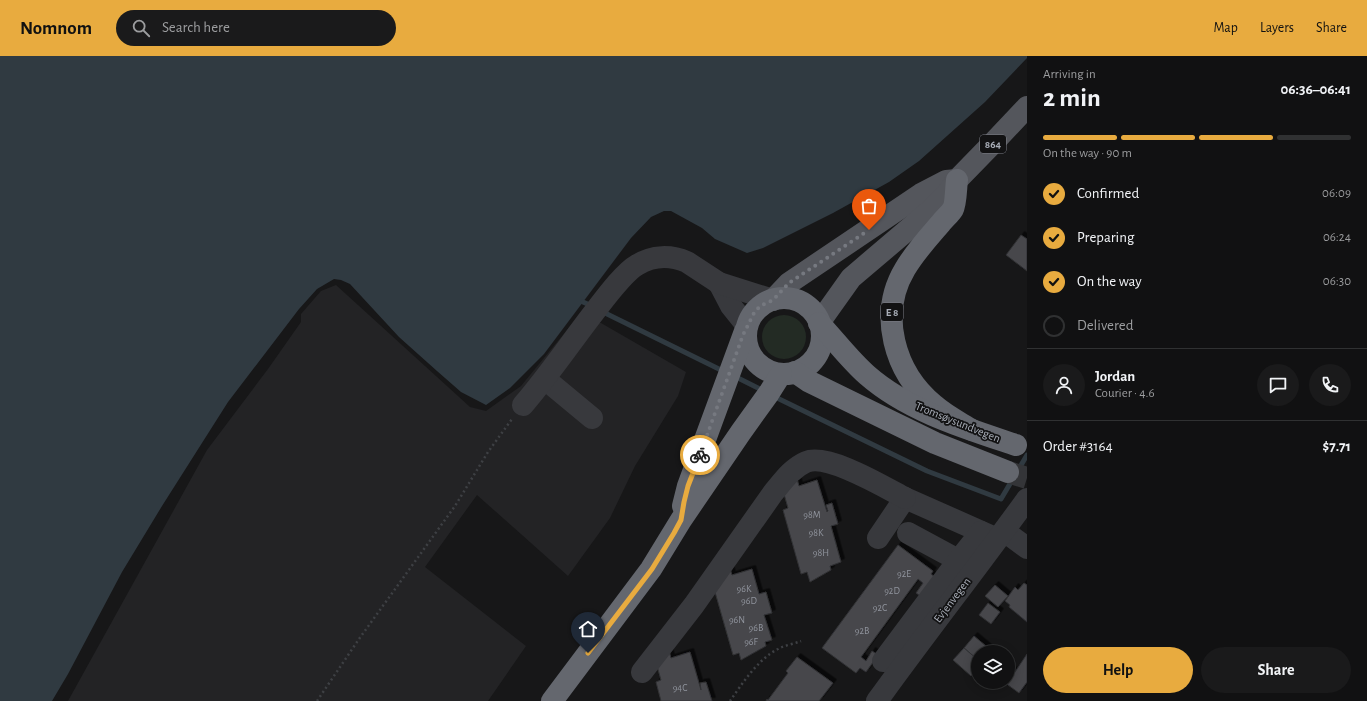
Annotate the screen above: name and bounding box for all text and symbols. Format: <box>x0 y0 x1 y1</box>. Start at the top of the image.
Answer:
search box <box>116 10 396 46</box>
icon: search <box>130 17 152 39</box>
text: Nomnom <box>20 19 92 38</box>
text: Search here <box>162 20 230 35</box>
text: Map <box>1213 21 1238 35</box>
text: Layers <box>1260 21 1294 35</box>
text: Share <box>1316 21 1347 35</box>
text: Arriving in <box>1043 68 1096 81</box>
text: 06:36–06:41 <box>1280 82 1351 97</box>
text: 2 min <box>1043 85 1101 111</box>
road number: 864 <box>980 135 1006 153</box>
text: On the way · 90 m <box>1043 147 1132 160</box>
icon: check <box>1043 183 1065 205</box>
text: Confirmed <box>1077 186 1139 201</box>
text: 06:09 <box>1322 187 1351 200</box>
pin <box>852 189 886 230</box>
icon: bag <box>858 195 880 217</box>
icon: check <box>1043 227 1065 249</box>
text: Preparing <box>1077 230 1134 245</box>
text: 06:24 <box>1323 231 1351 244</box>
icon: check <box>1043 271 1065 293</box>
text: On the way <box>1077 274 1142 289</box>
text: 06:30 <box>1323 275 1351 288</box>
road number: E 8 <box>881 303 903 321</box>
text: Delivered <box>1077 318 1134 333</box>
button: person <box>1043 364 1085 406</box>
button: chat <box>1257 364 1299 406</box>
button: phone <box>1309 364 1351 406</box>
text: Jordan <box>1095 369 1135 384</box>
text: Courier · 4.6 <box>1095 387 1155 400</box>
street label: Tromsøysundvegen <box>913 400 1002 445</box>
courier <box>680 435 720 475</box>
text: Order #3164 <box>1043 439 1113 454</box>
text: $7.71 <box>1322 439 1351 454</box>
icon: bike <box>689 444 711 466</box>
house number: 98M <box>803 510 821 520</box>
house number: 98K <box>809 528 824 538</box>
house number: 98H <box>813 548 829 558</box>
house number: 92E <box>897 569 911 579</box>
street label: Evjenvegen <box>931 575 974 625</box>
house number: 96K <box>737 584 752 594</box>
house number: 92D <box>884 586 900 596</box>
house number: 96D <box>741 596 757 606</box>
house number: 92C <box>873 603 887 613</box>
pin <box>571 612 605 653</box>
house number: 96N <box>729 615 745 625</box>
icon: home <box>577 618 599 640</box>
house number: 96B <box>749 623 763 633</box>
house number: 92B <box>855 626 869 636</box>
house number: 96F <box>744 637 759 647</box>
map controls <box>971 645 1015 689</box>
button: layers <box>971 645 1015 689</box>
button: Help <box>1043 647 1193 693</box>
button: Share <box>1201 647 1351 693</box>
house number: 94C <box>673 683 687 693</box>

